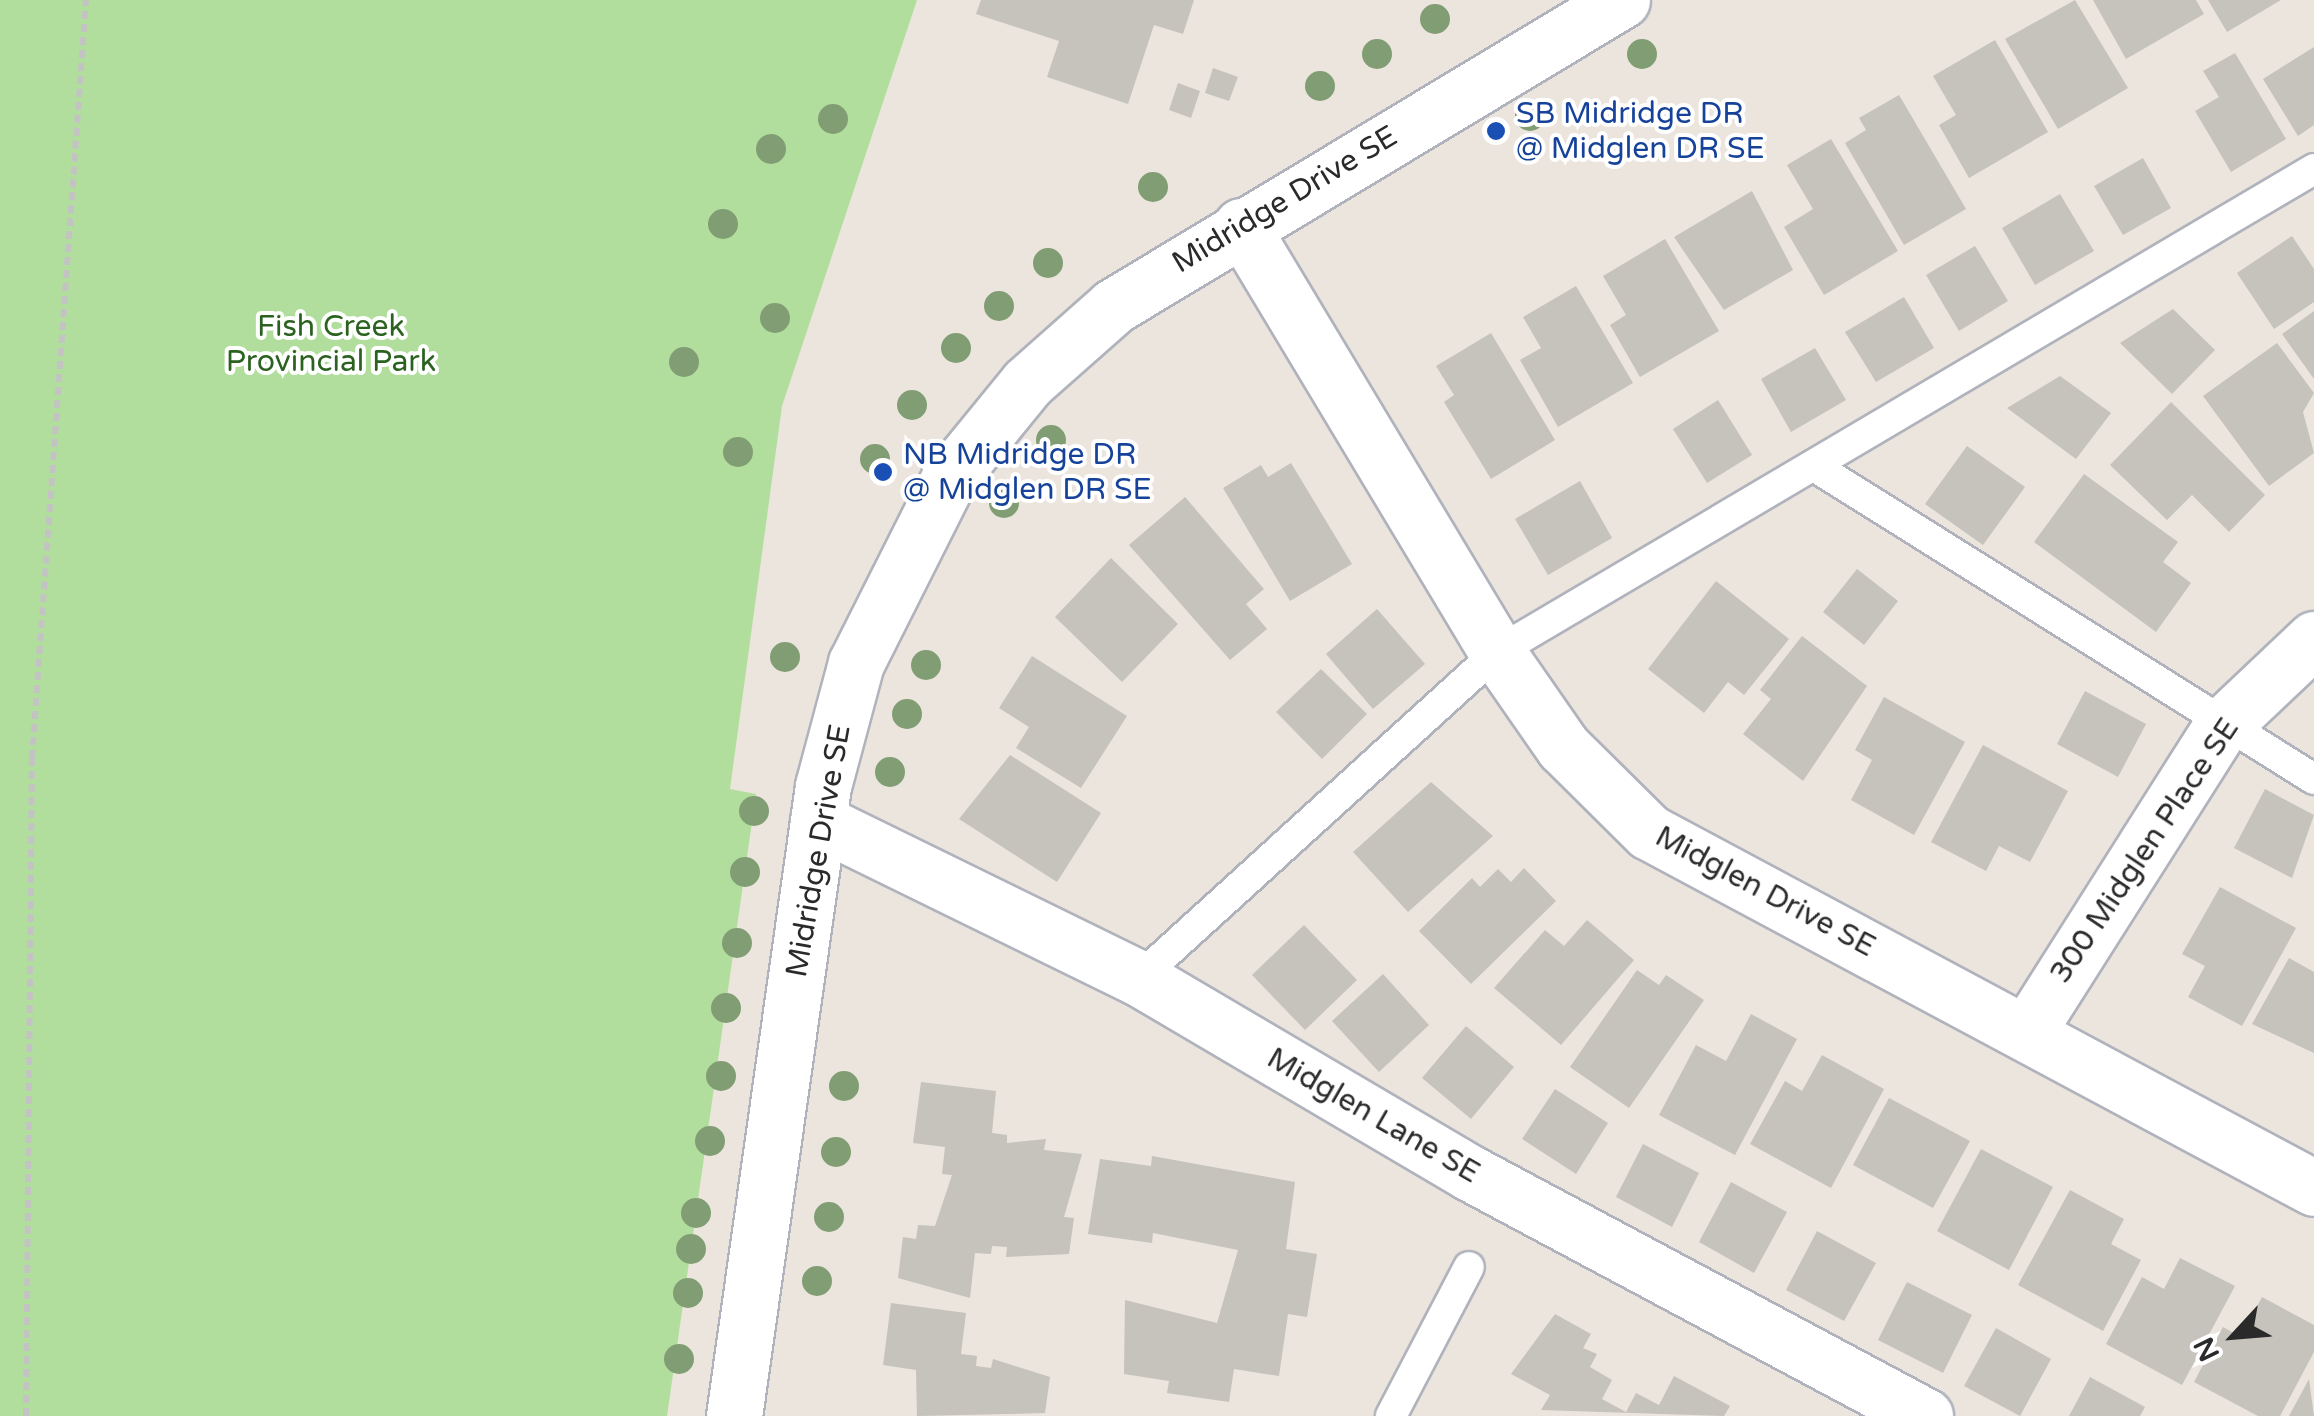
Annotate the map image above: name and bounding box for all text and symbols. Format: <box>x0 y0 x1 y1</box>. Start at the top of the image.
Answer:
place label: SB Midridge DR @ Midglen DR SE <box>1516 96 1765 166</box>
street label: Midridge Drive SE <box>1166 119 1404 281</box>
marker: SB Midridge DR @ Midglen DR SE <box>1485 120 1507 142</box>
park label: Fish Creek Provincial Park <box>226 309 436 380</box>
place label: NB Midridge DR @ Midglen DR SE <box>903 437 1152 508</box>
marker: NB Midridge DR @ Midglen DR SE <box>872 461 894 483</box>
street label: 300 Midglen Place SE <box>2043 712 2247 990</box>
street label: Midridge Drive SE <box>779 722 859 980</box>
street label: Midglen Drive SE <box>1649 819 1881 965</box>
street label: Midglen Lane SE <box>1260 1041 1486 1191</box>
north arrow <box>2184 1286 2284 1386</box>
text: N <box>2187 1332 2227 1367</box>

